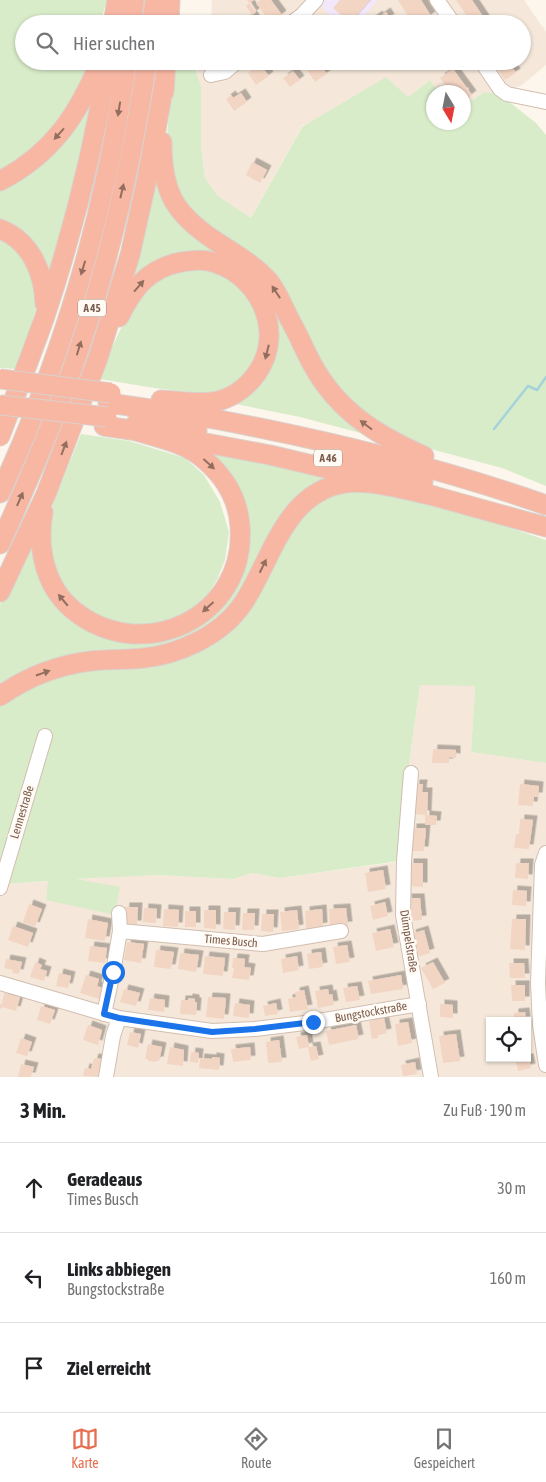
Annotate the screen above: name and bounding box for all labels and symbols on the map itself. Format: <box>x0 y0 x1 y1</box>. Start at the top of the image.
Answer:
north arrow <box>426 85 471 130</box>
one-way arrow <box>115 102 123 118</box>
one-way arrow <box>53 127 65 139</box>
one-way arrow <box>118 184 126 199</box>
one-way arrow <box>79 260 87 275</box>
one-way arrow <box>134 279 145 292</box>
one-way arrow <box>271 285 281 299</box>
road number: A 45 <box>78 300 106 316</box>
one-way arrow <box>76 340 84 355</box>
one-way arrow <box>263 344 271 359</box>
one-way arrow <box>360 419 373 430</box>
one-way arrow <box>61 441 69 455</box>
road number: A 46 <box>314 449 342 466</box>
one-way arrow <box>202 458 214 470</box>
one-way arrow <box>17 492 25 506</box>
one-way arrow <box>260 559 268 573</box>
one-way arrow <box>58 593 69 606</box>
one-way arrow <box>202 601 214 613</box>
one-way arrow <box>36 669 51 677</box>
street label: Lennestraße <box>7 784 37 840</box>
street label: Dümpelstraße <box>397 909 421 973</box>
street label: Times Busch <box>204 932 258 950</box>
route start <box>102 961 125 984</box>
street label: Bungstockstraße <box>334 999 408 1025</box>
route end <box>302 1011 325 1034</box>

